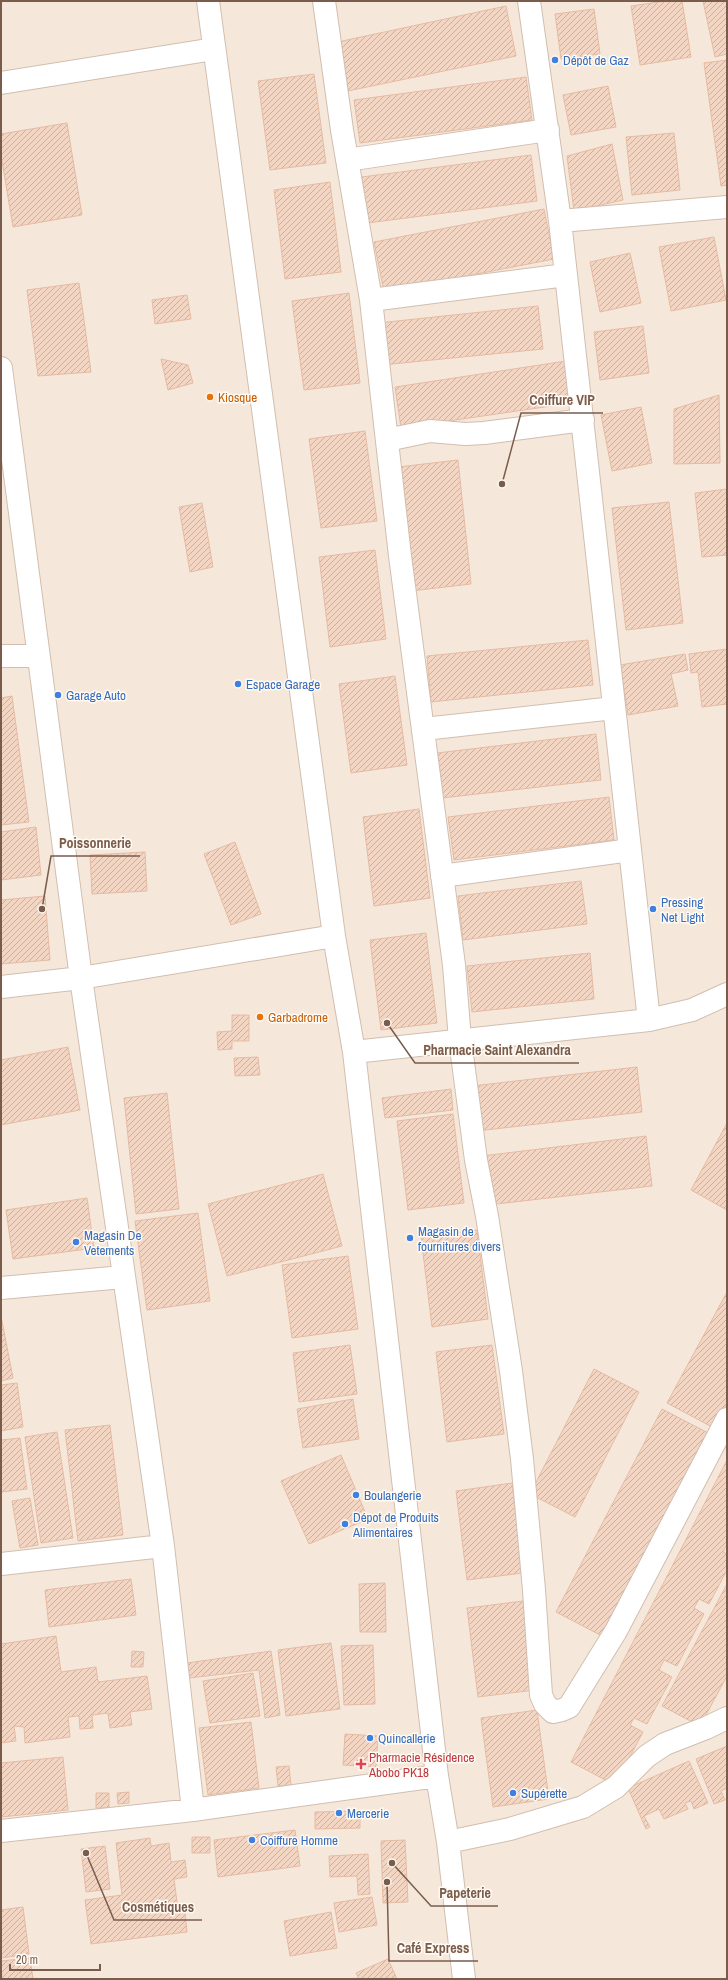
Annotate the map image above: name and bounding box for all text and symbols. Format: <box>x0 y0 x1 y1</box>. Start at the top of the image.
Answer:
place label: Dépôt de Gaz <box>563 52 629 69</box>
marker: Dépôt de Gaz <box>550 55 560 65</box>
callout: Coiffure VIP <box>521 387 603 413</box>
place label: Kiosque <box>218 389 257 406</box>
text: Coiffure VIP <box>529 391 595 409</box>
marker: Kiosque <box>205 392 215 402</box>
place label: Espace Garage <box>246 676 320 693</box>
marker: Espace Garage <box>233 679 243 689</box>
place label: Garage Auto <box>66 687 126 704</box>
marker: Garage Auto <box>53 690 63 700</box>
callout: Poissonnerie <box>51 830 140 856</box>
text: Poissonnerie <box>59 834 131 852</box>
place label: Pressing Net Light <box>661 894 704 926</box>
marker: Pressing Net Light <box>648 904 658 914</box>
place label: Garbadrome <box>268 1009 328 1026</box>
marker: Garbadrome <box>255 1012 265 1022</box>
callout: Pharmacie Saint Alexandra <box>415 1037 579 1063</box>
text: Pharmacie Saint Alexandra <box>423 1041 571 1059</box>
place label: Magasin de fournitures divers <box>418 1223 501 1255</box>
place label: Magasin De Vetements <box>84 1227 142 1259</box>
marker: Magasin de fournitures divers <box>405 1233 415 1243</box>
marker: Magasin De Vetements <box>71 1237 81 1247</box>
place label: Boulangerie <box>364 1487 422 1504</box>
marker: Boulangerie <box>351 1490 361 1500</box>
place label: Dépot de Produits Alimentaires <box>352 1509 439 1541</box>
marker: Dépot de Produits Alimentaires <box>340 1519 350 1529</box>
place label: Quincallerie <box>378 1730 436 1747</box>
marker: Quincallerie <box>365 1733 375 1743</box>
place label: Pharmacie Résidence Abobo PK18 <box>368 1749 475 1781</box>
marker: Pharmacie Résidence Abobo PK18 <box>356 1759 366 1769</box>
place label: Supérette <box>521 1785 567 1802</box>
marker: Supérette <box>508 1788 518 1798</box>
place label: Mercerie <box>347 1805 389 1822</box>
marker: Mercerie <box>334 1808 344 1818</box>
place label: Coiffure Homme <box>260 1832 338 1849</box>
marker: Coiffure Homme <box>247 1835 257 1845</box>
callout: Papeterie <box>431 1880 498 1906</box>
text: Papeterie <box>439 1884 491 1902</box>
callout: Cosmétiques <box>114 1894 202 1920</box>
text: Cosmétiques <box>122 1898 194 1916</box>
callout: Café Express <box>389 1935 478 1961</box>
text: Café Express <box>397 1939 469 1957</box>
scale bar <box>10 1946 100 1972</box>
text: 20 m <box>16 1952 38 1968</box>

